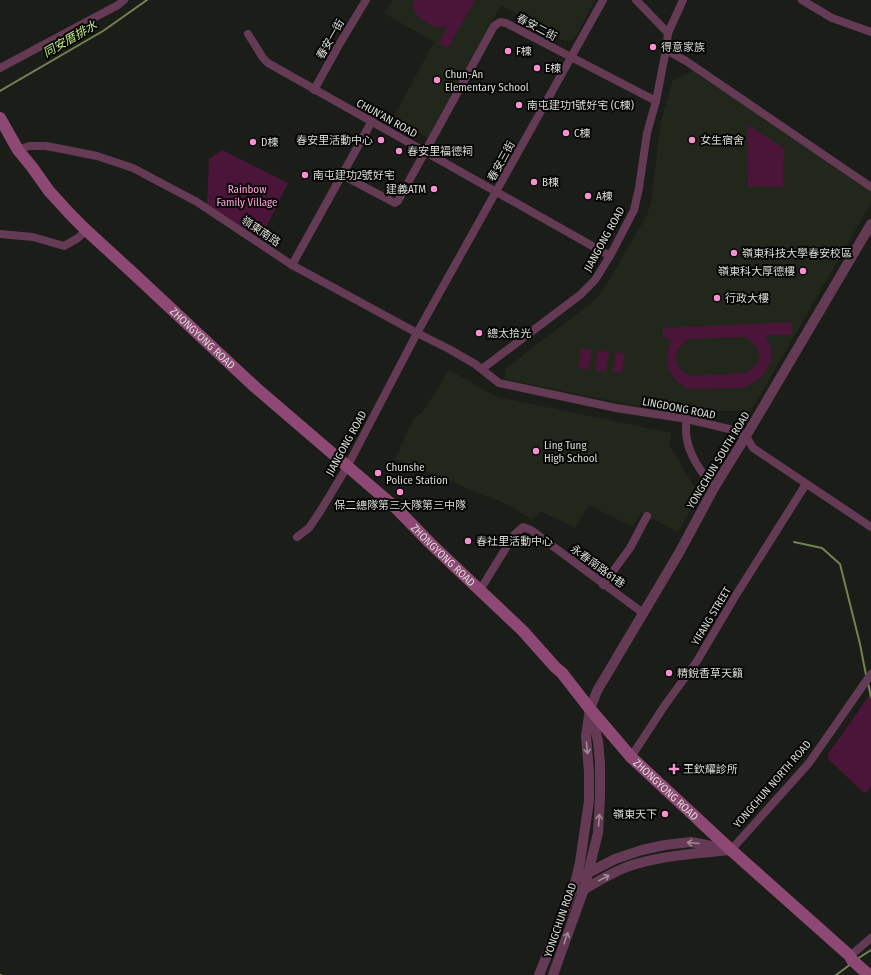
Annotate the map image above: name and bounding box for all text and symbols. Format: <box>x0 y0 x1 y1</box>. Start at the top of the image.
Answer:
street label: 春安二街 <box>514 11 559 44</box>
water label: 同安厝排水 <box>41 17 100 60</box>
street label: 春安一街 <box>314 17 347 62</box>
place label: 得意家族 <box>661 41 705 54</box>
marker: 得意家族 <box>648 42 658 52</box>
place label: F棟 <box>516 45 532 58</box>
marker: F棟 <box>503 46 513 56</box>
place label: E棟 <box>545 62 561 75</box>
marker: E棟 <box>532 63 542 73</box>
place label: Chun-An Elementary School <box>445 68 529 94</box>
marker: Chun-An Elementary School <box>432 75 442 85</box>
street label: CHUN’AN ROAD <box>354 96 419 140</box>
place label: 南屯建功1號好宅 (C棟) <box>527 99 634 112</box>
marker: 南屯建功1號好宅 (C棟) <box>514 100 524 110</box>
place label: C棟 <box>574 127 591 140</box>
marker: C棟 <box>561 128 571 138</box>
place label: 春安里活動中心 <box>296 134 373 147</box>
place label: 女生宿舍 <box>700 134 744 147</box>
marker: 春安里活動中心 <box>376 135 386 145</box>
marker: 女生宿舍 <box>687 135 697 145</box>
place label: D棟 <box>261 136 278 149</box>
marker: D棟 <box>248 137 258 147</box>
street label: 春安三街 <box>485 139 518 184</box>
place label: 春安里福德祠 <box>407 145 473 158</box>
marker: 春安里福德祠 <box>394 146 404 156</box>
place label: 南屯建功2號好宅 <box>313 169 395 182</box>
marker: 南屯建功2號好宅 <box>300 170 310 180</box>
place label: B棟 <box>542 176 559 189</box>
marker: B棟 <box>529 177 539 187</box>
park label: Rainbow Family Village <box>217 183 277 209</box>
place label: 建義ATM <box>386 183 426 196</box>
marker: 建義ATM <box>429 184 439 194</box>
place label: A棟 <box>596 190 613 203</box>
marker: A棟 <box>583 191 593 201</box>
street label: JIANGONG ROAD <box>581 205 628 274</box>
street label: 嶺東南路 <box>239 214 283 249</box>
place label: 嶺東科技大學春安校區 <box>742 247 852 260</box>
marker: 嶺東科技大學春安校區 <box>729 248 739 258</box>
place label: 嶺東科大厚德樓 <box>718 265 795 278</box>
marker: 嶺東科大厚德樓 <box>798 266 808 276</box>
place label: 行政大樓 <box>725 292 769 305</box>
marker: 行政大樓 <box>712 293 722 303</box>
street label: ZHONGYONG ROAD <box>167 305 238 372</box>
place label: 總太拾光 <box>487 327 531 340</box>
marker: 總太拾光 <box>474 328 484 338</box>
street label: LINGDONG ROAD <box>641 395 717 422</box>
street label: JIANGONG ROAD <box>323 409 370 478</box>
street label: YONGCHUN SOUTH ROAD <box>684 409 753 511</box>
place label: Ling Tung High School <box>544 439 598 465</box>
marker: Ling Tung High School <box>531 446 541 456</box>
place label: Chunshe Police Station <box>386 461 448 487</box>
marker: Chunshe Police Station <box>373 468 383 478</box>
marker: 保二總隊第三大隊第三中隊 <box>395 487 405 497</box>
place label: 保二總隊第三大隊第三中隊 <box>334 499 466 512</box>
street label: ZHONGYONG ROAD <box>408 521 478 589</box>
place label: 春社里活動中心 <box>476 535 553 548</box>
marker: 春社里活動中心 <box>463 536 473 546</box>
street label: 永春南路61巷 <box>568 542 628 591</box>
street label: YIFANG STREET <box>689 584 734 648</box>
place label: 精銳香草天籟 <box>677 667 743 680</box>
marker: 精銳香草天籟 <box>664 668 674 678</box>
street label: YONGCHUN NORTH ROAD <box>731 738 814 831</box>
one-way arrow <box>583 741 590 754</box>
street label: ZHONGYONG ROAD <box>630 756 701 823</box>
marker: 王欽耀診所 <box>668 763 680 775</box>
place label: 王欽耀診所 <box>683 763 738 776</box>
place label: 嶺東天下 <box>613 808 657 821</box>
marker: 嶺東天下 <box>660 809 670 819</box>
one-way arrow <box>595 814 602 827</box>
one-way arrow <box>687 839 700 847</box>
one-way arrow <box>598 874 610 881</box>
street label: YONGCHUN ROAD <box>542 881 579 959</box>
one-way arrow <box>563 933 571 945</box>

